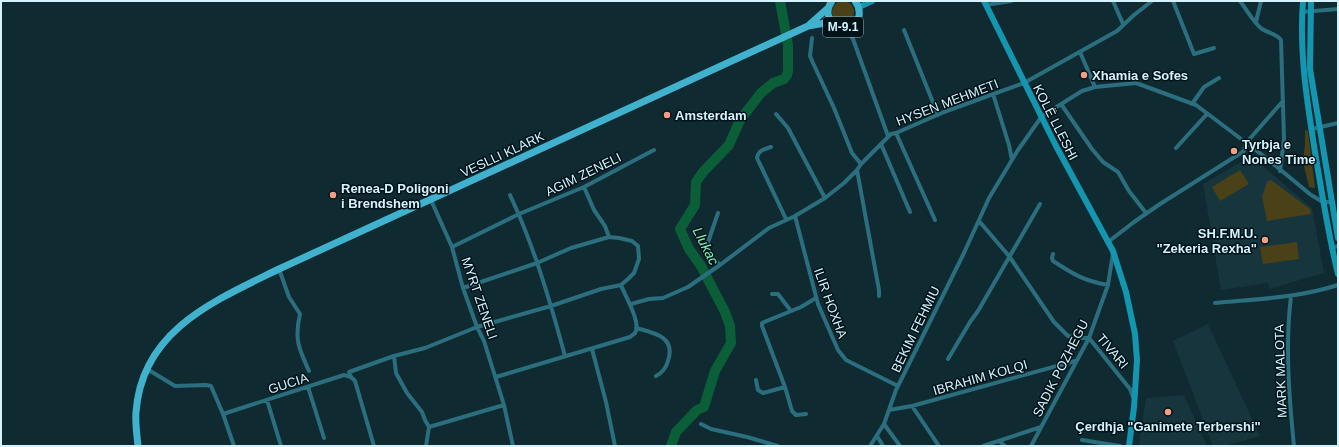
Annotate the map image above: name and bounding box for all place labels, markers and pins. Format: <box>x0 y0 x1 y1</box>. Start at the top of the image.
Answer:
place label: Xhamia e Sofes <box>1092 68 1188 83</box>
marker: Xhamia e Sofes <box>1079 70 1089 80</box>
place label: Amsterdam <box>675 108 747 123</box>
marker: Amsterdam <box>662 110 672 120</box>
place label: Tyrbja e Nones Time <box>1242 137 1315 167</box>
marker: Tyrbja e Nones Time <box>1229 146 1239 156</box>
place label: Renea-D Poligoni i Brendshem <box>341 181 449 211</box>
marker: Renea-D Poligoni i Brendshem <box>328 190 338 200</box>
place label: SH.F.M.U. "Zekeria Rexha" <box>1157 226 1257 256</box>
marker: SH.F.M.U. "Zekeria Rexha" <box>1260 235 1270 245</box>
marker: Çerdhja "Ganimete Terbershi" <box>1163 407 1173 417</box>
place label: Çerdhja "Ganimete Terbershi" <box>1075 419 1261 434</box>

